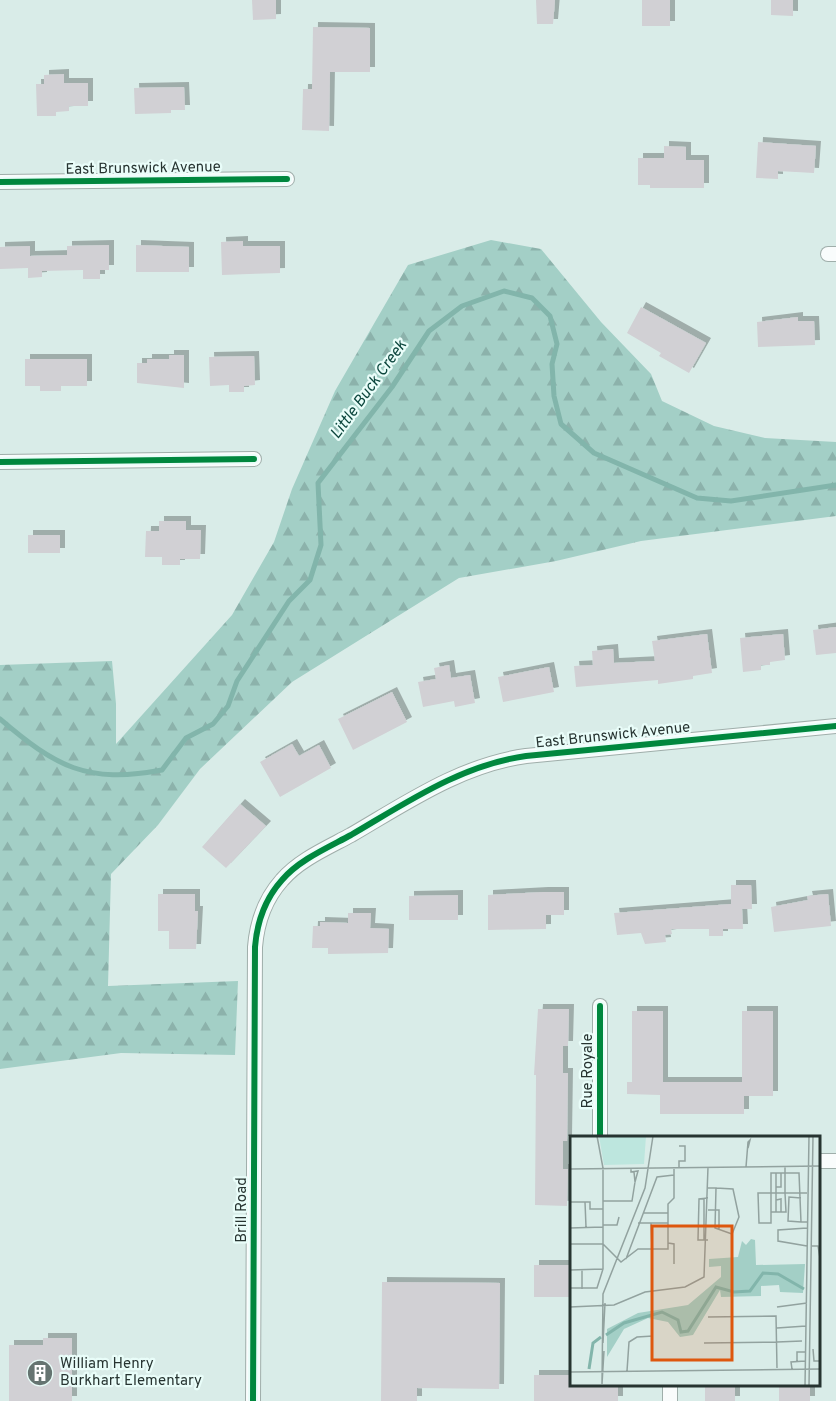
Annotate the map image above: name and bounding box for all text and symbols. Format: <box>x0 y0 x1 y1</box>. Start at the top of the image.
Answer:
street label: East Brunswick Avenue <box>65 158 221 180</box>
water label: Little Buck Creek <box>326 336 412 443</box>
street label: East Brunswick Avenue <box>535 718 691 754</box>
street label: Rue Royale <box>579 1033 598 1109</box>
inset map <box>570 1136 821 1386</box>
street label: Brill Road <box>233 1177 252 1243</box>
place label: William Henry Burkhart Elementary <box>60 1355 202 1391</box>
building icon: William Henry Burkhart Elementary <box>25 1358 55 1388</box>

